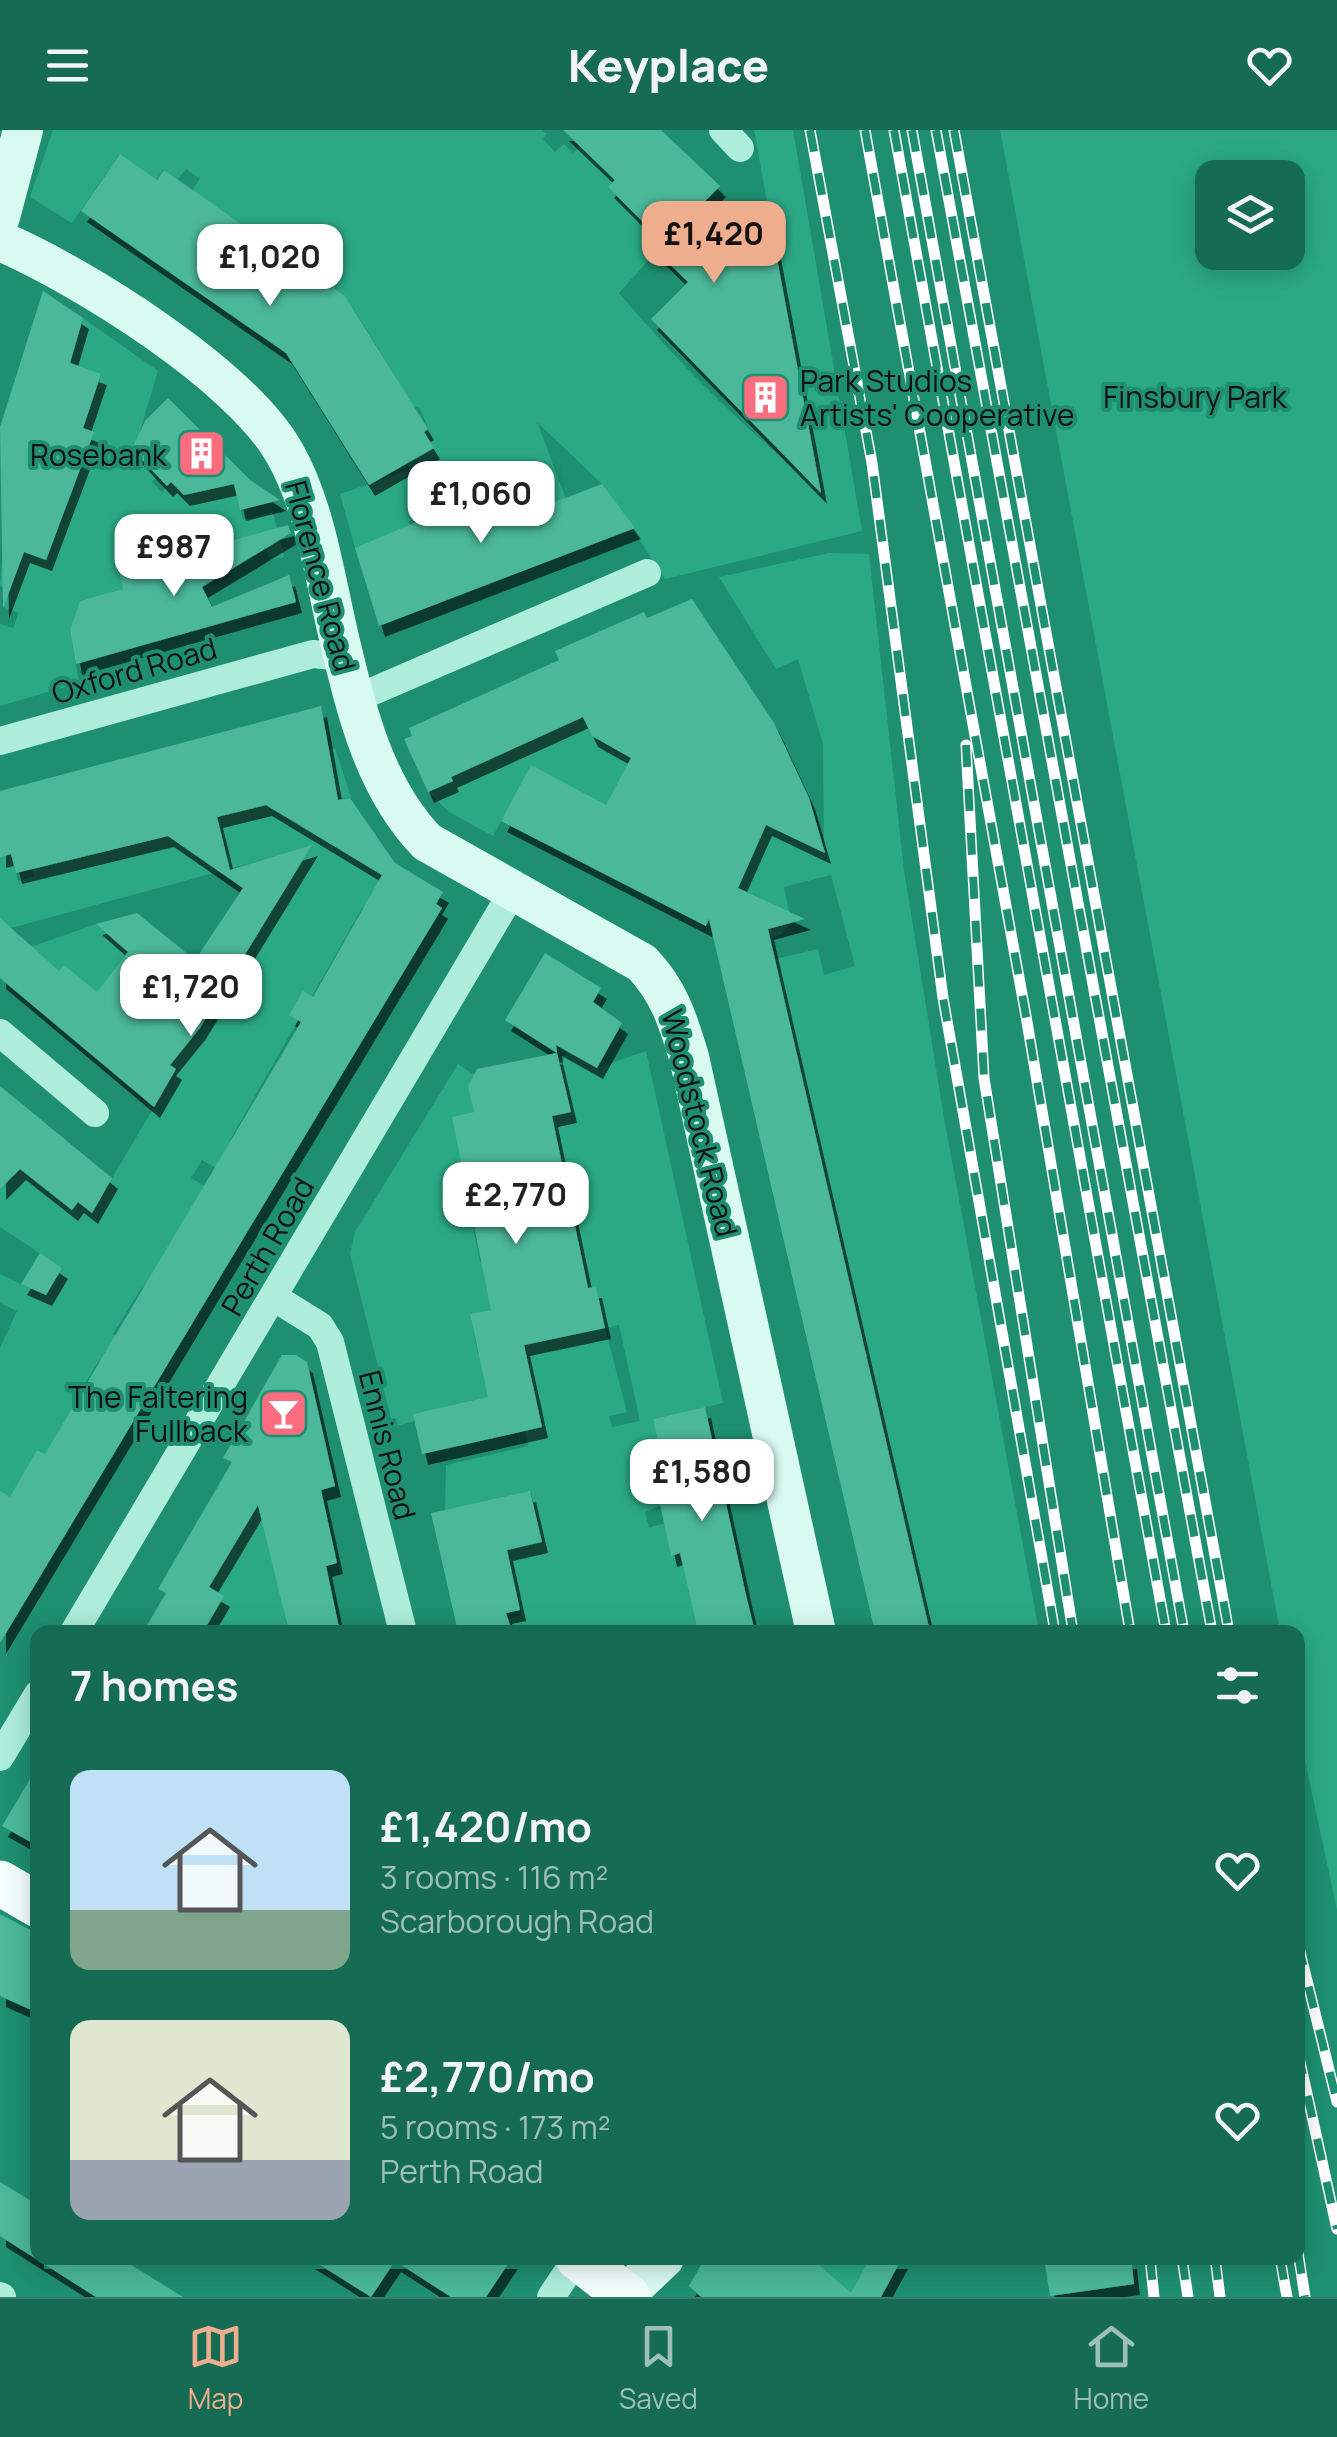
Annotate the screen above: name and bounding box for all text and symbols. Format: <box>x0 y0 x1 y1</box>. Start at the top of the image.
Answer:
text: Keyplace <box>568 34 769 96</box>
icon: menu <box>40 38 95 93</box>
icon: heart <box>1242 38 1297 93</box>
map controls <box>1195 160 1305 270</box>
button: layers <box>1195 160 1305 270</box>
pin: £1,420 <box>633 201 795 286</box>
text: £1,420 <box>664 211 764 255</box>
pin: £1,020 <box>189 224 351 309</box>
text: £1,020 <box>219 234 321 278</box>
place label: Park Studios Artists' Cooperative <box>800 360 1075 435</box>
building icon: Park Studios Artists' Cooperative <box>739 371 791 423</box>
park label: Finsbury Park <box>1103 376 1288 417</box>
building icon: Rosebank <box>176 428 228 480</box>
place label: Rosebank <box>30 434 168 475</box>
pin: £1,060 <box>400 461 562 546</box>
text: £1,060 <box>430 471 532 515</box>
street label: Florence Road <box>276 476 366 676</box>
pin: £987 <box>115 514 233 599</box>
text: £987 <box>137 524 211 568</box>
street label: Oxford Road <box>47 627 221 713</box>
pin: £1,720 <box>110 954 272 1039</box>
text: £1,720 <box>142 964 240 1008</box>
street label: Woodstock Road <box>652 1005 748 1241</box>
pin: £2,770 <box>435 1162 597 1247</box>
street label: Perth Road <box>211 1169 323 1323</box>
text: £2,770 <box>465 1172 567 1216</box>
street label: Ennis Road <box>350 1366 426 1524</box>
place label: The Faltering Fullback <box>68 1376 249 1451</box>
bar icon: The Faltering Fullback <box>257 1387 309 1439</box>
pin: £1,580 <box>621 1439 783 1524</box>
text: £1,580 <box>652 1449 752 1493</box>
text: 7 homes <box>70 1656 238 1714</box>
icon: filters <box>1210 1658 1265 1713</box>
text: £1,420/mo <box>380 1797 592 1855</box>
icon: home <box>150 1810 270 1930</box>
icon: heart <box>1210 1843 1265 1898</box>
text: 3 rooms · 116 m² <box>380 1855 608 1899</box>
text: Scarborough Road <box>380 1899 654 1943</box>
text: £2,770/mo <box>380 2047 595 2105</box>
icon: home <box>150 2060 270 2180</box>
icon: heart <box>1210 2093 1265 2148</box>
text: 5 rooms · 173 m² <box>380 2105 611 2149</box>
text: Perth Road <box>380 2149 544 2193</box>
tab: Map <box>188 2319 243 2417</box>
tab: Saved <box>619 2319 698 2417</box>
tab: Home <box>1073 2319 1149 2417</box>

